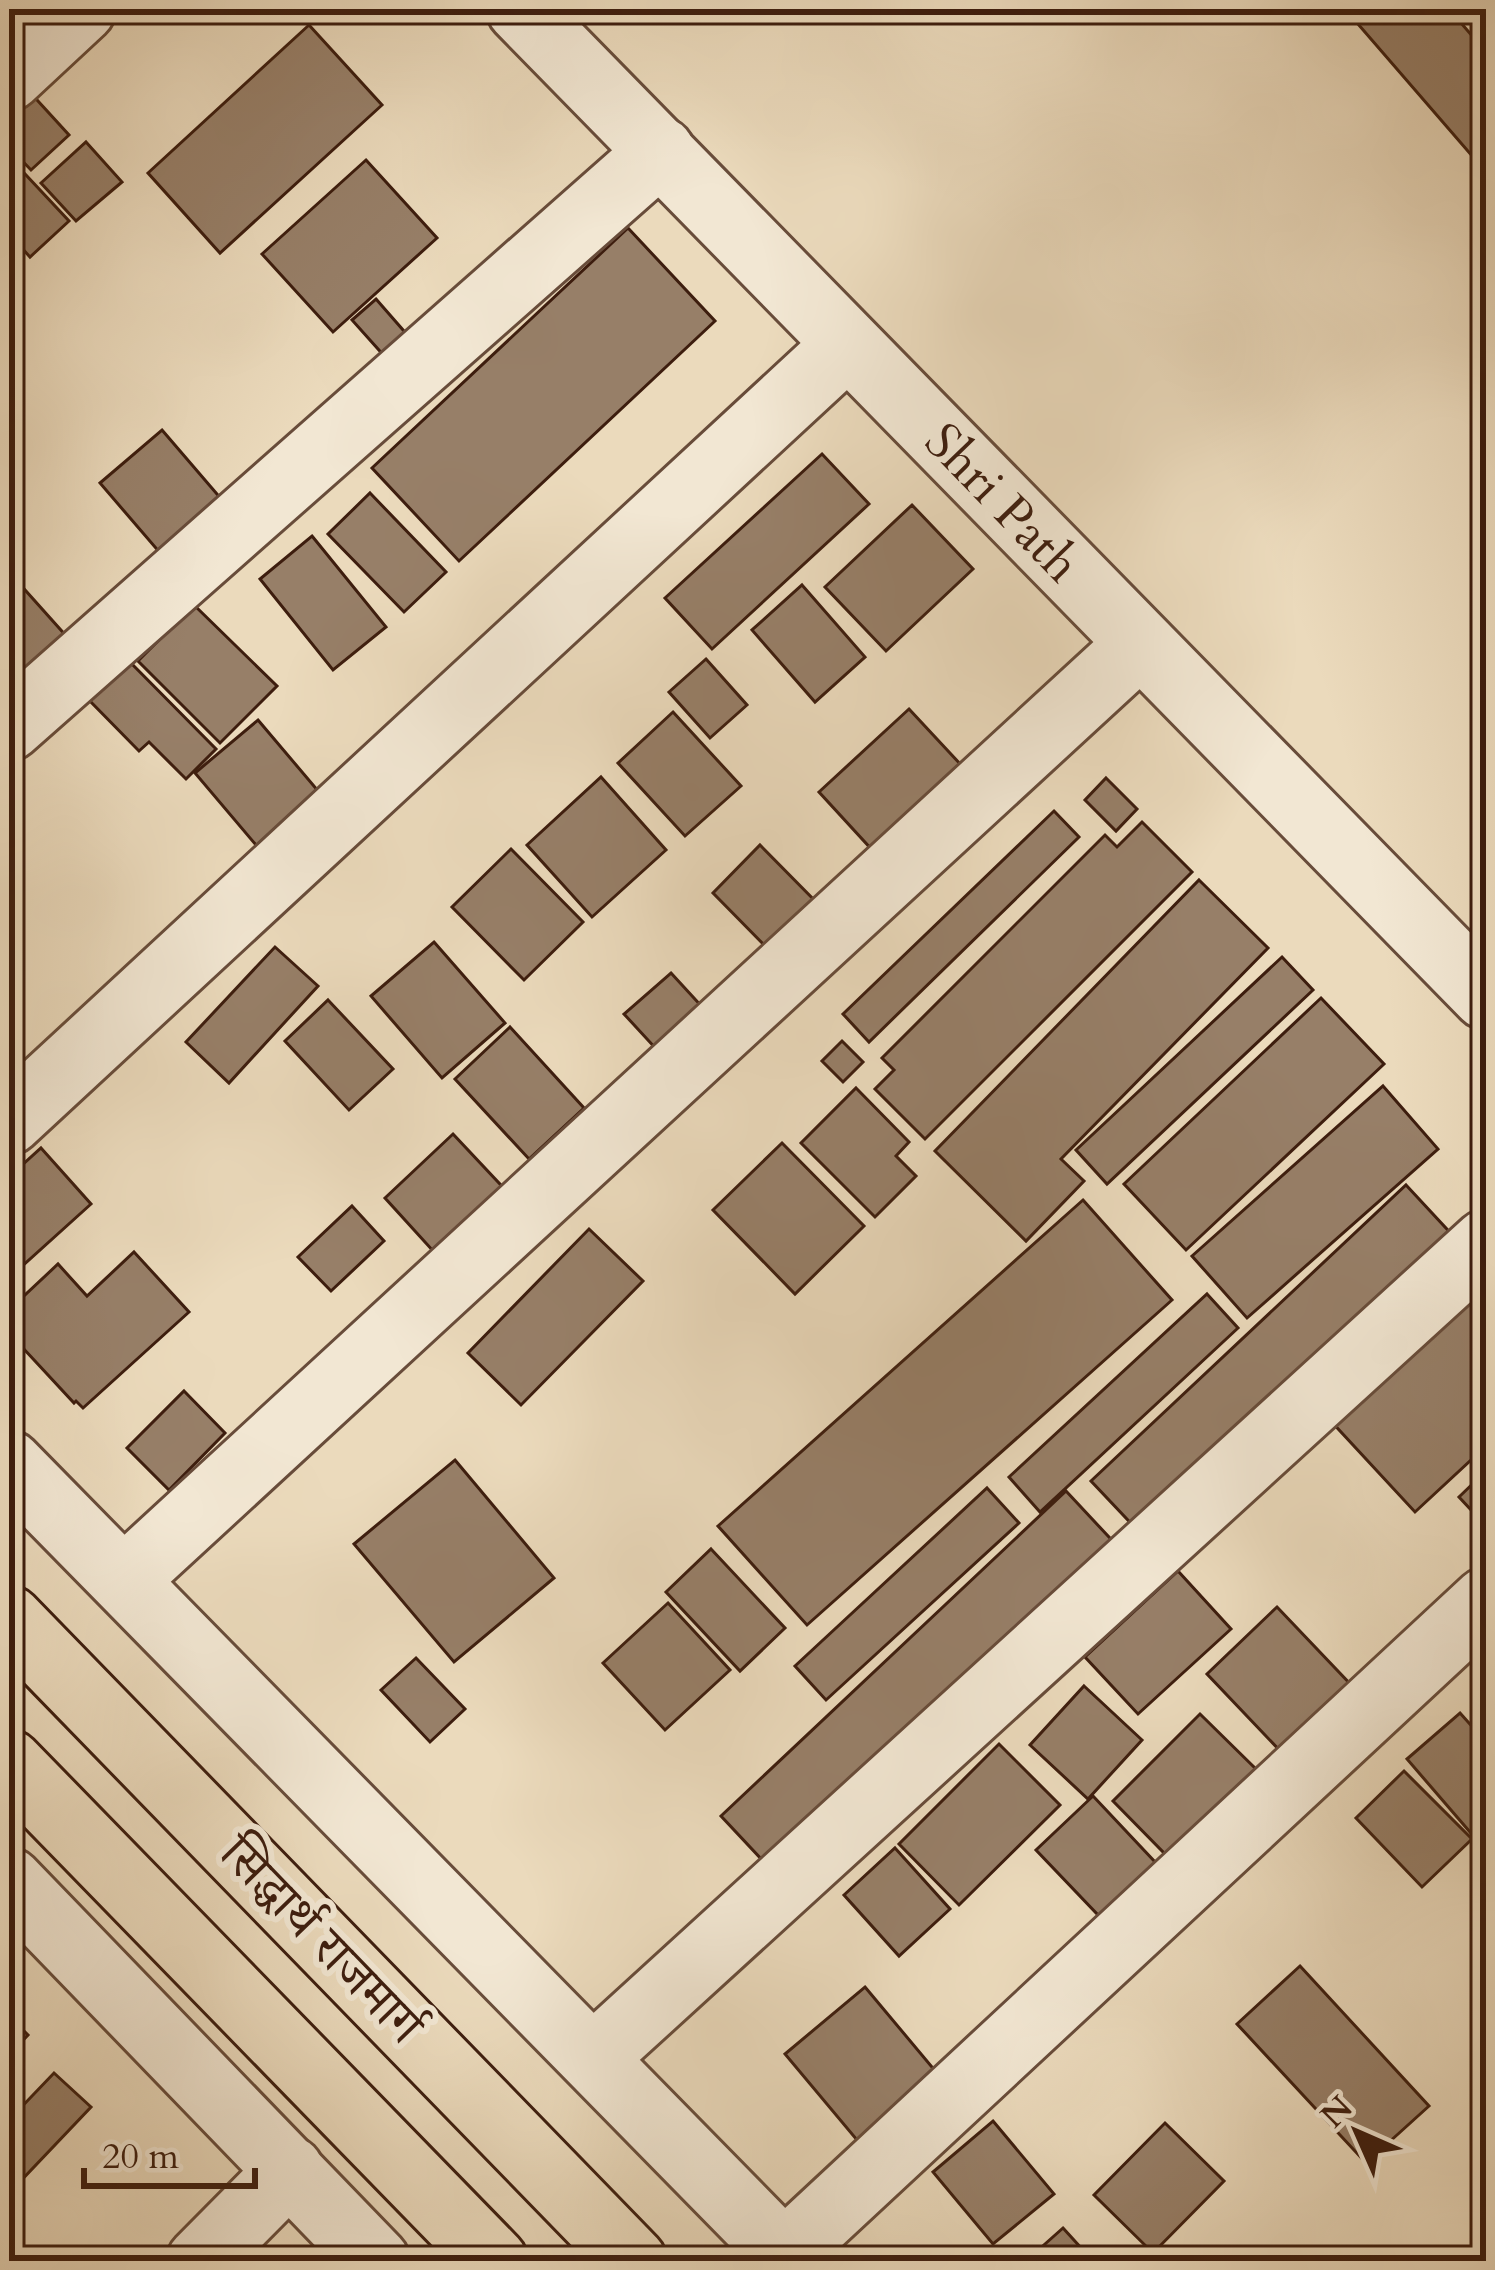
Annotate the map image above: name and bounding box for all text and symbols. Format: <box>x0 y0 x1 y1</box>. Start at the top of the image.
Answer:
street label: Shri Path <box>909 408 1095 598</box>
street label: सिद्धार्थ राजमार्ग <box>202 1818 440 2061</box>
north arrow <box>1297 2072 1417 2192</box>
text: N <box>1311 2086 1363 2138</box>
scale bar <box>84 2114 255 2188</box>
text: 20 m <box>102 2132 180 2181</box>

